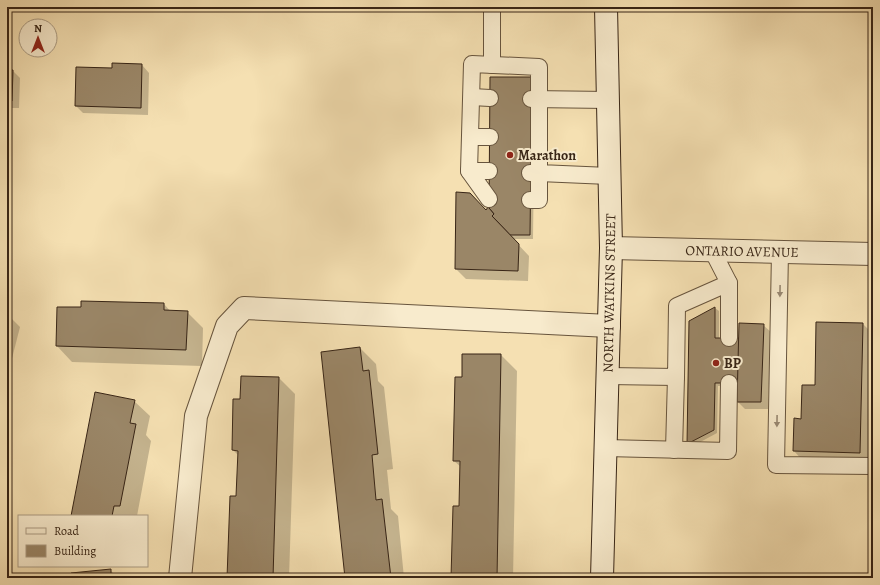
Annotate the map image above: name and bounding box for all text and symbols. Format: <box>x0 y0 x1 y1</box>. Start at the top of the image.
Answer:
north arrow <box>18 18 58 58</box>
text: N <box>34 21 42 36</box>
place label: Marathon <box>518 146 576 165</box>
marker: Marathon <box>505 150 515 160</box>
street label: NORTH WATKINS STREET <box>599 213 620 373</box>
street label: ONTARIO AVENUE <box>685 241 799 262</box>
one-way arrow <box>776 285 783 297</box>
place label: BP <box>724 354 741 373</box>
marker: BP <box>711 358 721 368</box>
one-way arrow <box>774 415 780 428</box>
legend <box>18 515 148 567</box>
text: Road <box>54 523 80 539</box>
text: Building <box>54 543 96 559</box>

